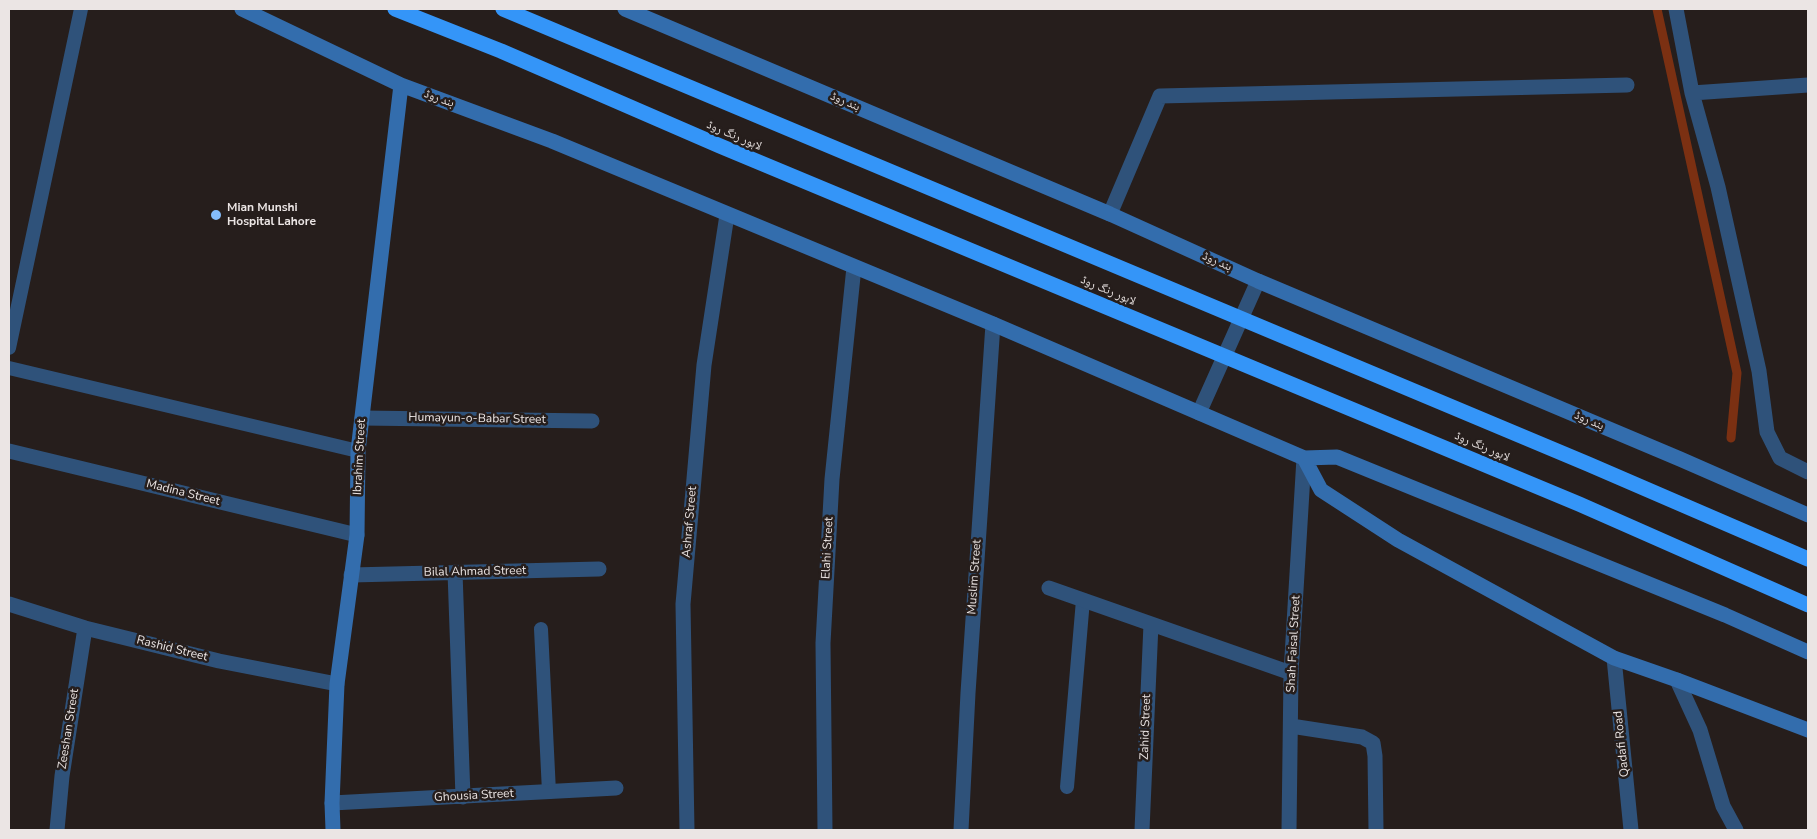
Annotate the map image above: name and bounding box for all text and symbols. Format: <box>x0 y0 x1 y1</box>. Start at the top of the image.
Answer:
street label: بند روڈ <box>422 87 456 111</box>
street label: بند روڈ <box>828 89 862 115</box>
street label: لاہور رنگ روڈ <box>704 118 764 154</box>
place label: Mian Munshi Hospital Lahore <box>227 201 316 229</box>
marker: Mian Munshi Hospital Lahore <box>209 208 223 222</box>
street label: بند روڈ <box>1200 249 1234 275</box>
street label: لاہور رنگ روڈ <box>1078 273 1138 309</box>
street label: بند روڈ <box>1572 408 1606 434</box>
street label: Humayun-o-Babar Street <box>408 411 546 427</box>
street label: Ibrahim Street <box>351 418 369 496</box>
street label: لاہور رنگ روڈ <box>1452 429 1512 465</box>
street label: Madina Street <box>145 477 221 509</box>
street label: Ashraf Street <box>680 486 700 558</box>
street label: Elahi Street <box>819 516 837 580</box>
street label: Muslim Street <box>965 539 985 615</box>
street label: Bilal Ahmad Street <box>424 564 526 580</box>
street label: Shah Faisal Street <box>1284 595 1304 693</box>
street label: Rashid Street <box>135 633 209 665</box>
street label: Zeeshan Street <box>56 688 82 770</box>
street label: Zahid Street <box>1138 694 1154 760</box>
street label: Qadafi Road <box>1611 710 1633 778</box>
street label: Ghousia Street <box>434 787 514 805</box>

